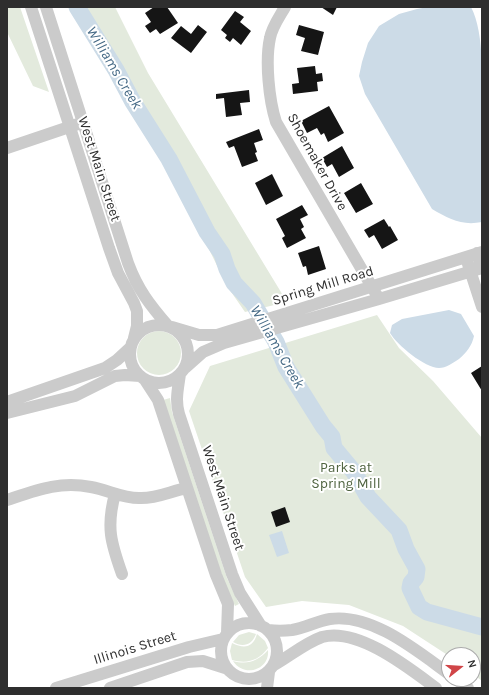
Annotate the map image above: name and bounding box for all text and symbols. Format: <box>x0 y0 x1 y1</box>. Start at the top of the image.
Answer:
water label: Williams Creek <box>82 23 146 113</box>
street label: Shoemaker Drive <box>283 110 351 214</box>
street label: West Main Street <box>74 115 124 223</box>
street label: Spring Mill Road <box>270 263 376 309</box>
water label: Williams Creek <box>246 302 308 392</box>
street label: West Main Street <box>198 444 248 552</box>
park label: Parks at Spring Mill <box>311 460 381 492</box>
street label: Illinois Street <box>92 627 178 669</box>
north arrow <box>441 647 481 687</box>
text: N <box>465 658 479 669</box>

